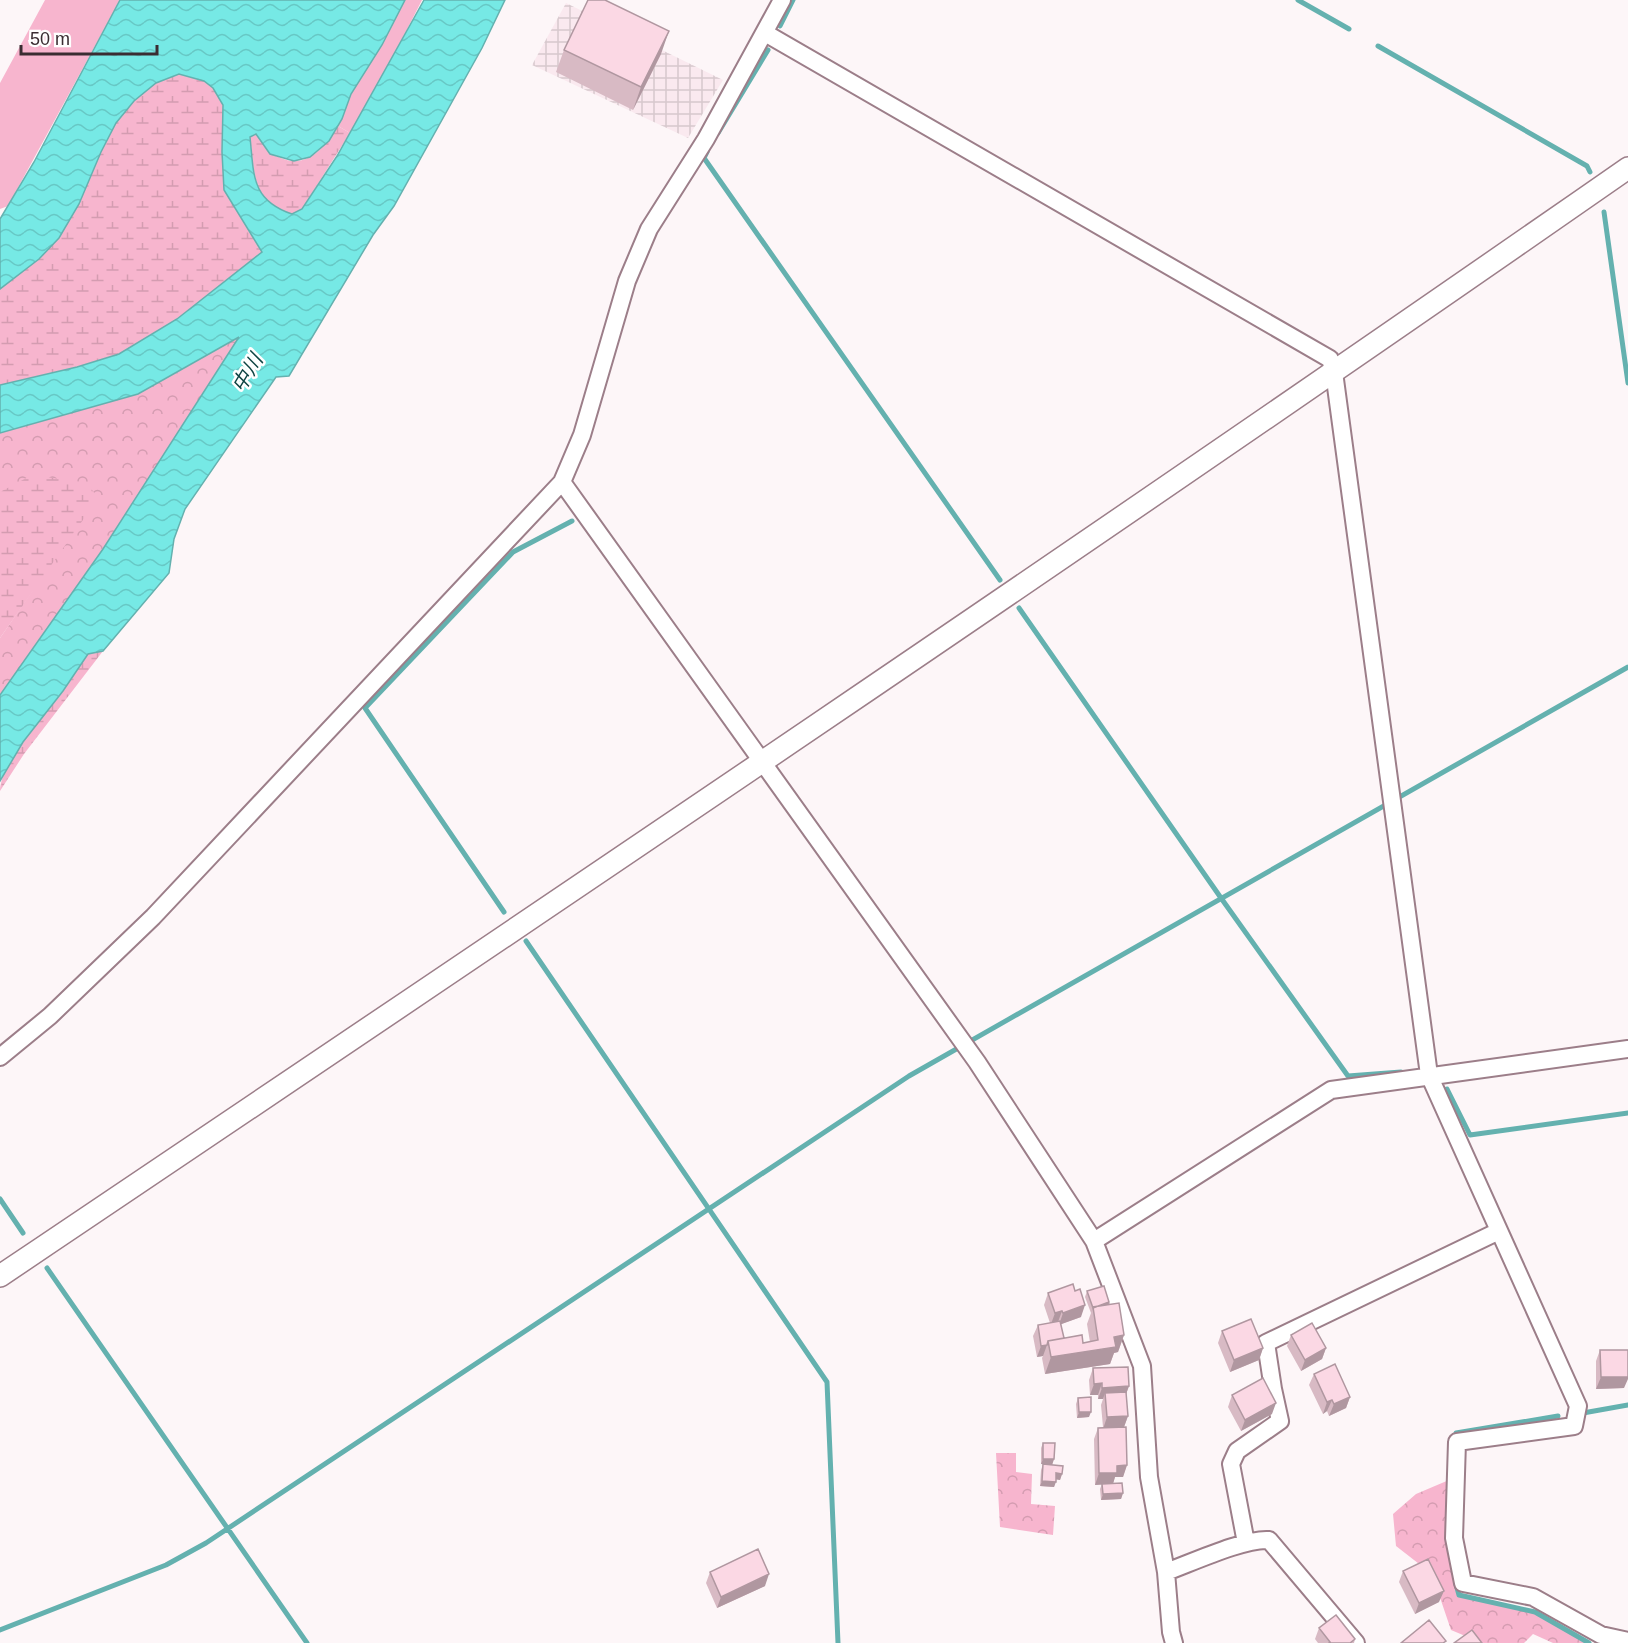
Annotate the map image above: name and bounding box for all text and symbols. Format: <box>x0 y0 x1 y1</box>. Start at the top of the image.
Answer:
scale bar <box>21 18 158 56</box>
text: 50 m <box>30 29 70 49</box>
water label: 中川 <box>227 348 268 396</box>

